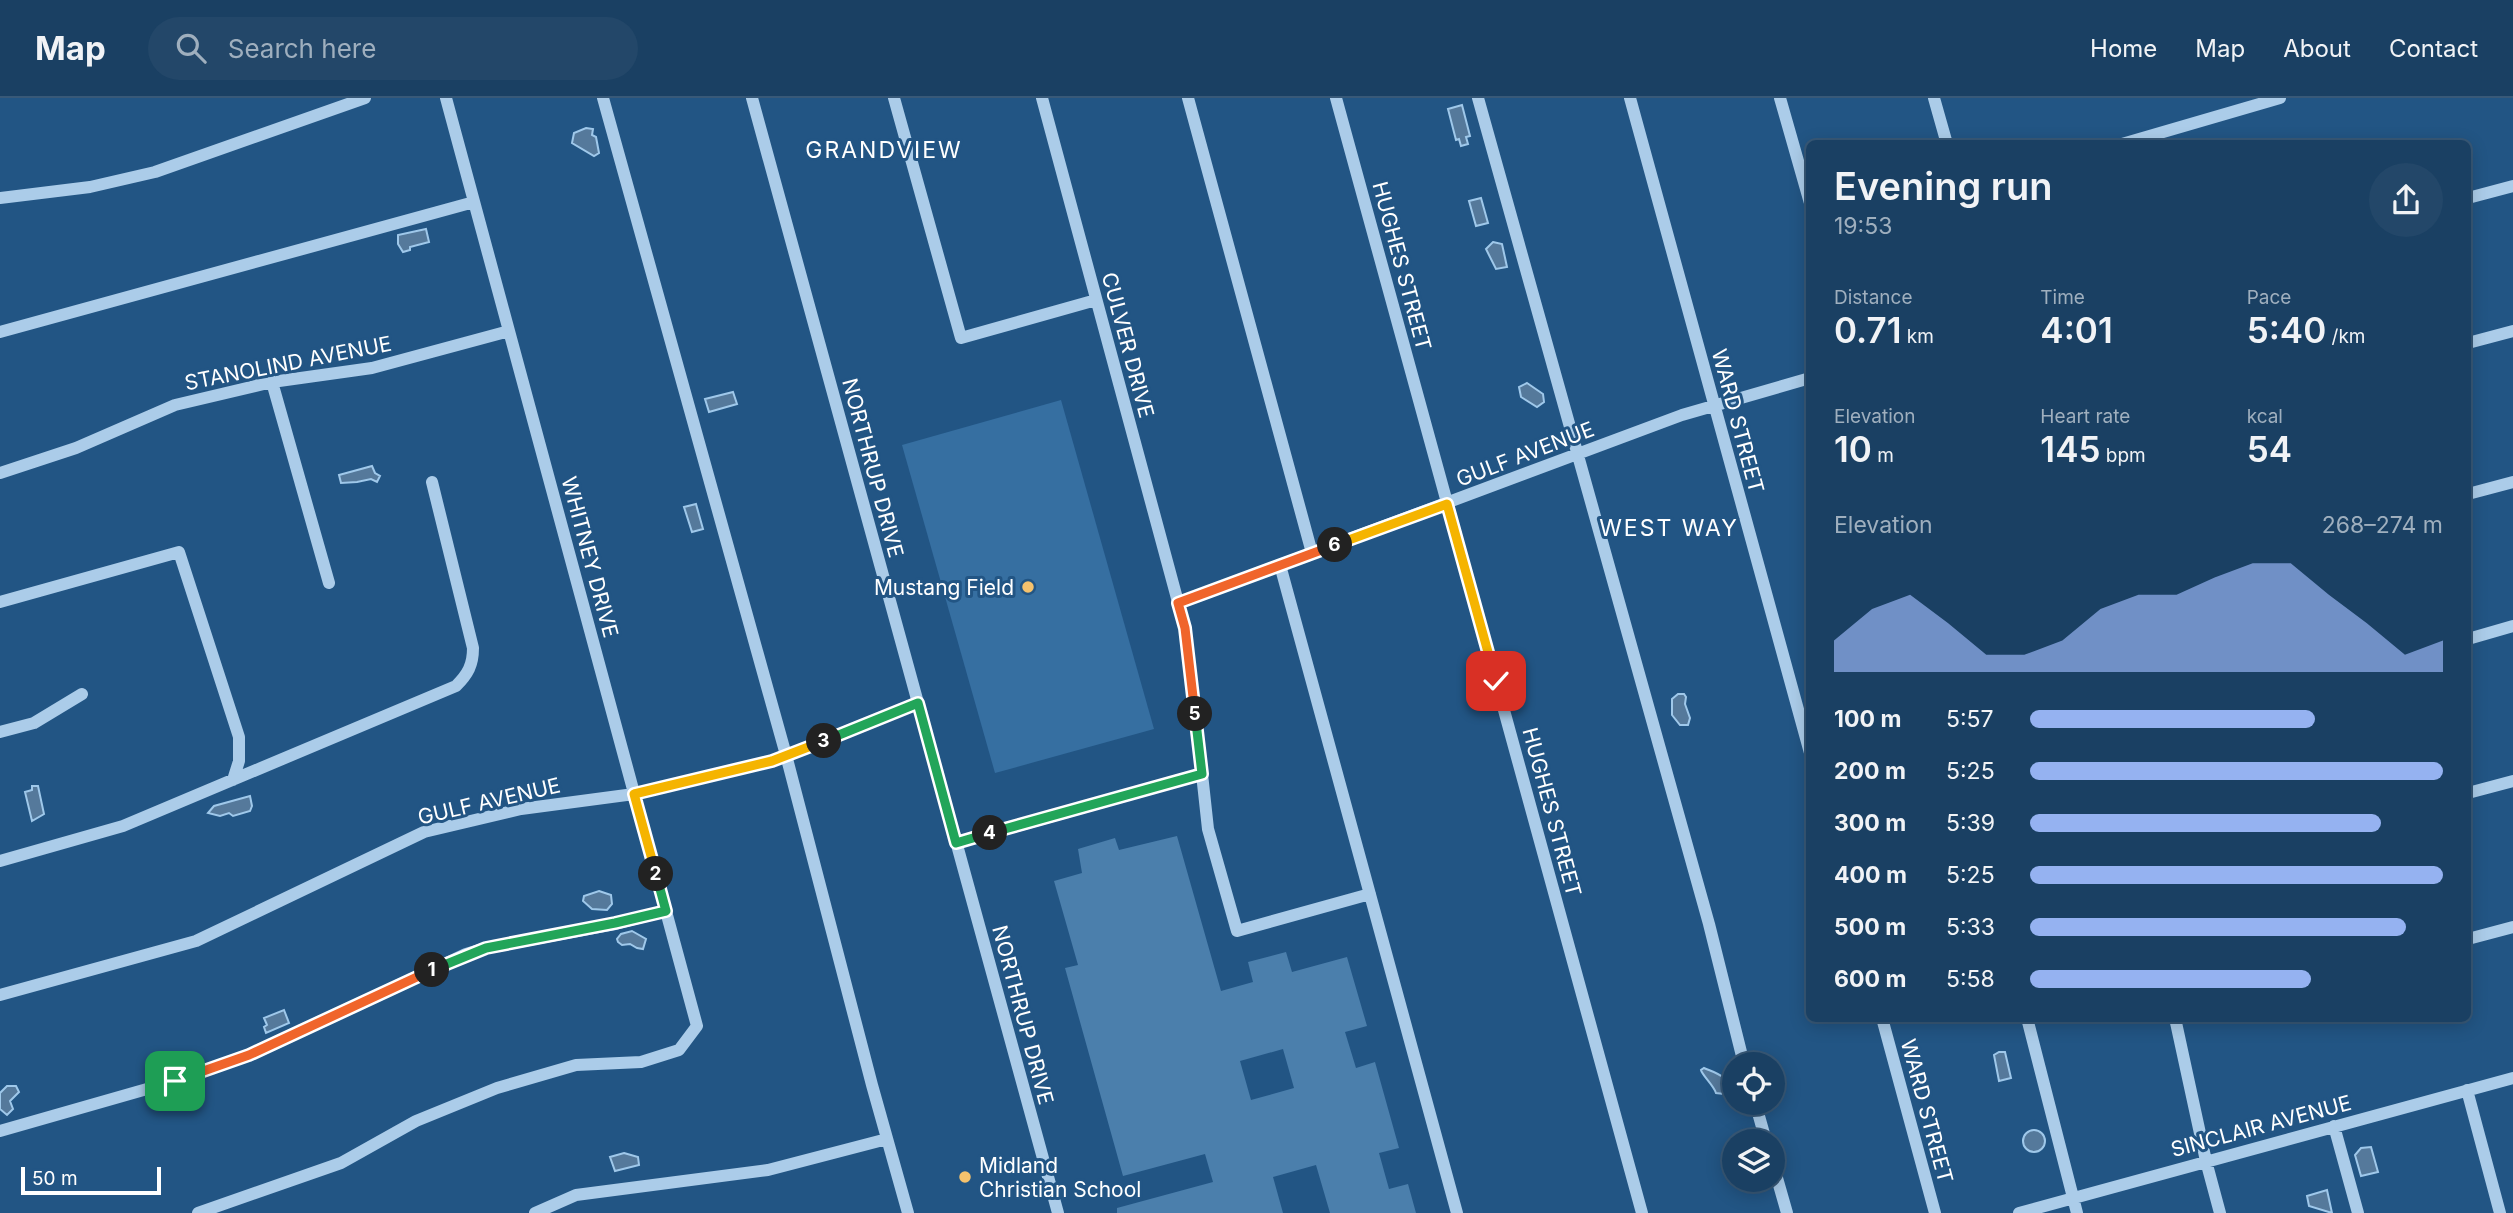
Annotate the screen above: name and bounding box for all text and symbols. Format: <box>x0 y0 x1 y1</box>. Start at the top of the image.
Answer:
search box <box>148 17 638 80</box>
text: Map <box>35 28 106 68</box>
icon: search <box>172 29 210 67</box>
text: Search here <box>228 33 376 64</box>
text: Home <box>2090 34 2157 63</box>
text: Map <box>2195 34 2245 63</box>
text: About <box>2283 34 2351 63</box>
text: Contact <box>2389 34 2478 63</box>
district label: GRANDVIEW <box>805 136 963 164</box>
text: Evening run <box>1834 163 2052 209</box>
button: share <box>2369 163 2443 237</box>
street label: HUGHES STREET <box>1367 179 1437 353</box>
text: 19:53 <box>1834 212 1892 240</box>
street label: CULVER DRIVE <box>1097 270 1159 420</box>
text: Distance <box>1834 286 1912 309</box>
text: Time <box>2040 286 2085 309</box>
text: Pace <box>2247 286 2291 309</box>
text: 0.71 <box>1834 309 1902 351</box>
text: 4:01 <box>2040 309 2113 351</box>
text: 5:40 <box>2247 309 2326 351</box>
text: km <box>1902 325 1934 348</box>
text: /km <box>2326 325 2366 348</box>
street label: STANOLIND AVENUE <box>182 331 394 395</box>
street label: WARD STREET <box>1707 346 1769 496</box>
street label: NORTHRUP DRIVE <box>837 376 909 560</box>
text: Elevation <box>1834 405 1915 428</box>
text: Heart rate <box>2040 405 2130 428</box>
text: kcal <box>2247 405 2283 428</box>
street label: GULF AVENUE <box>1453 416 1597 492</box>
text: 10 <box>1834 428 1872 470</box>
text: 145 <box>2040 428 2100 470</box>
text: 54 <box>2247 428 2292 470</box>
text: m <box>1872 444 1894 467</box>
text: bpm <box>2100 444 2146 467</box>
street label: WHITNEY DRIVE <box>557 474 623 640</box>
text: Elevation <box>1834 511 1933 539</box>
text: 268–274 m <box>2322 511 2443 539</box>
district label: WEST WAY <box>1599 514 1739 542</box>
pin: 6 <box>1318 528 1352 562</box>
text: 6 <box>1328 533 1341 556</box>
place label: Mustang Field <box>874 575 1014 600</box>
marker: Mustang Field <box>1020 579 1036 595</box>
pin <box>1466 651 1526 711</box>
icon: check <box>1477 662 1515 700</box>
pin: 5 <box>1178 696 1212 732</box>
text: 5 <box>1188 702 1201 725</box>
text: 100 m <box>1834 705 1901 733</box>
text: 5:57 <box>1946 705 1994 733</box>
pin: 3 <box>806 724 842 758</box>
street label: HUGHES STREET <box>1517 725 1587 899</box>
text: 3 <box>817 729 830 752</box>
text: 200 m <box>1834 757 1906 785</box>
text: 5:25 <box>1946 757 1995 785</box>
street label: GULF AVENUE <box>415 772 563 830</box>
text: 300 m <box>1834 809 1906 837</box>
text: 5:39 <box>1946 809 1995 837</box>
pin: 4 <box>972 816 1007 850</box>
text: 4 <box>983 821 996 844</box>
pin: 2 <box>638 856 674 892</box>
text: 400 m <box>1834 861 1907 889</box>
text: 5:25 <box>1946 861 1995 889</box>
text: 2 <box>650 862 661 885</box>
text: 500 m <box>1834 913 1906 941</box>
text: 5:33 <box>1946 913 1995 941</box>
street label: NORTHRUP DRIVE <box>987 923 1059 1107</box>
pin: 1 <box>414 952 450 988</box>
text: 1 <box>427 958 436 981</box>
text: 600 m <box>1834 965 1906 993</box>
text: 5:58 <box>1946 965 1995 993</box>
street label: WARD STREET <box>1896 1036 1958 1186</box>
pin <box>145 1051 205 1111</box>
map controls <box>1722 1052 1785 1192</box>
button: locate <box>1722 1052 1785 1115</box>
icon: arrive <box>156 1062 194 1100</box>
street label: SINCLAIR AVENUE <box>2168 1090 2354 1162</box>
button: layers <box>1722 1129 1785 1192</box>
place label: Midland Christian School <box>979 1153 1141 1202</box>
scale bar <box>21 1164 161 1196</box>
text: 50 m <box>32 1167 78 1190</box>
marker: Midland Christian School <box>957 1169 973 1185</box>

